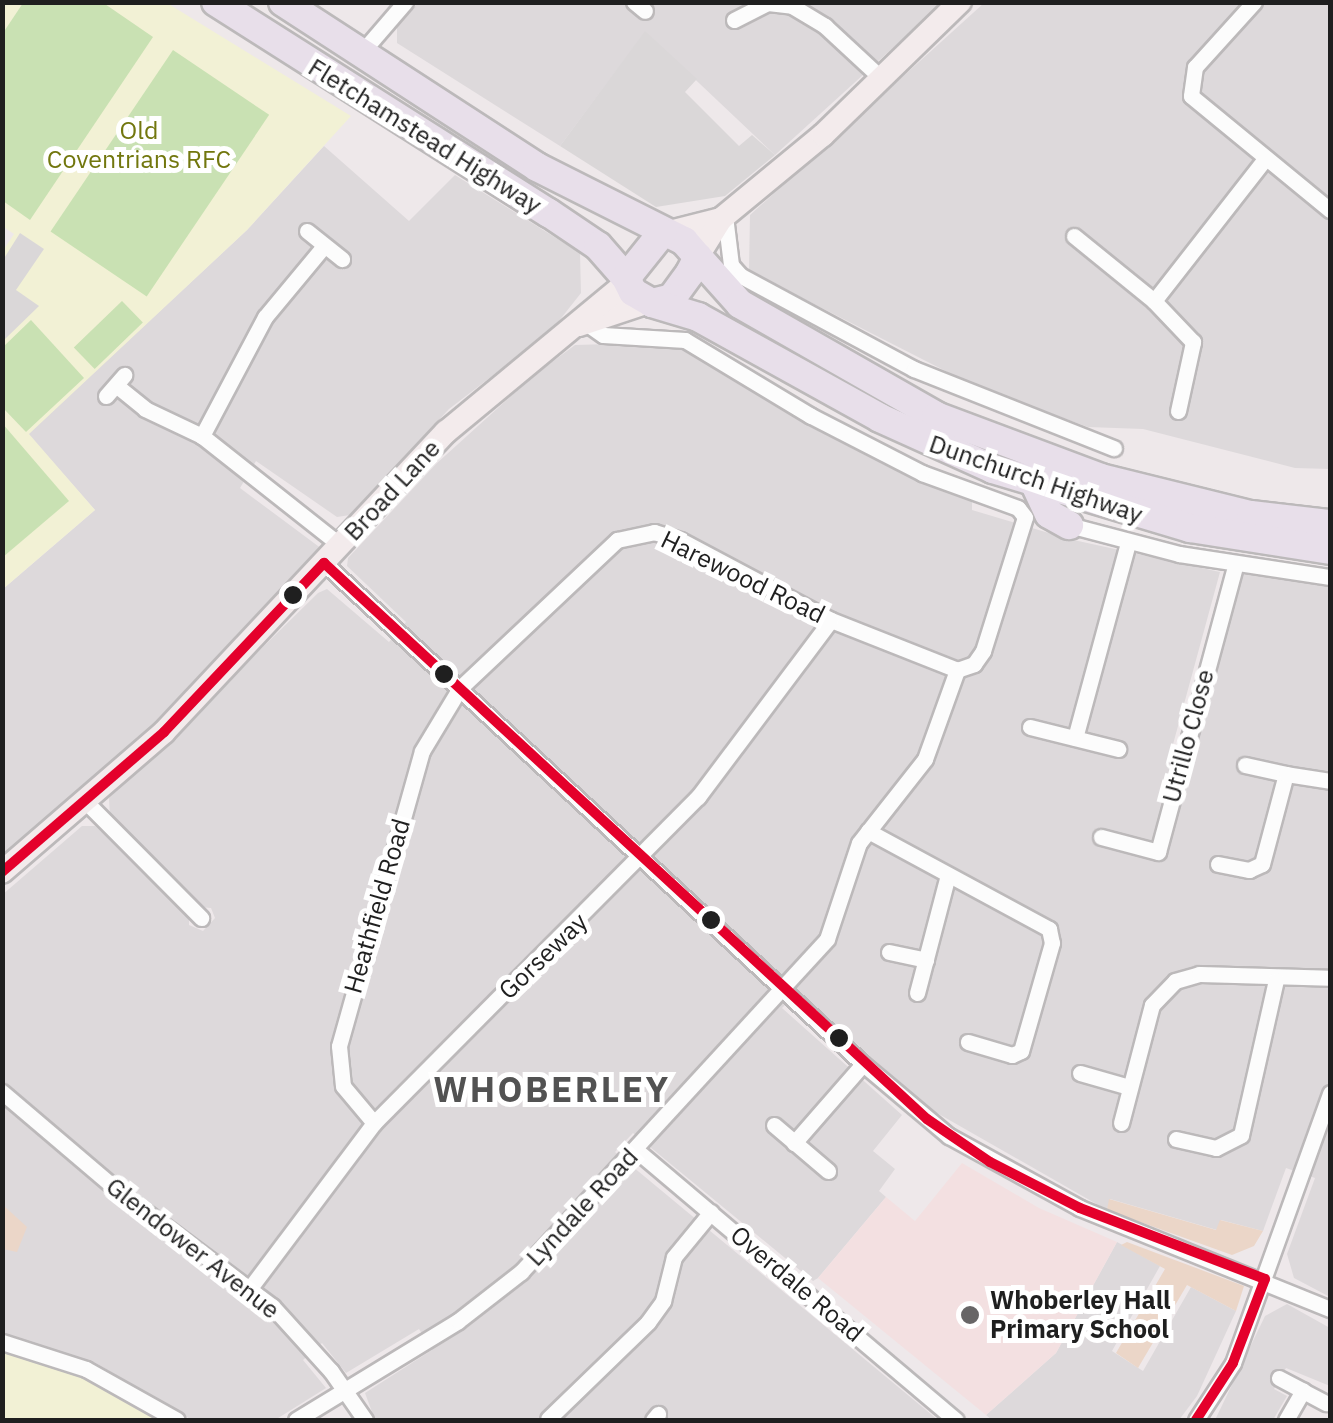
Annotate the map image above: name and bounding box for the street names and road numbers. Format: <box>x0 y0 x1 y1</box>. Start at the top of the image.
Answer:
street label: Fletchamstead Highway <box>303 52 547 220</box>
street label: Dunchurch Highway <box>925 428 1147 530</box>
street label: Broad Lane <box>338 433 446 547</box>
street label: Harewood Road <box>656 524 830 630</box>
street label: Utrillo Close <box>1156 666 1220 806</box>
street label: Heathfield Road <box>338 815 416 997</box>
street label: Gorseway <box>493 907 593 1005</box>
street label: Lyndale Road <box>520 1142 644 1272</box>
street label: Glendower Avenue <box>100 1171 286 1325</box>
street label: Overdale Road <box>724 1220 870 1348</box>

